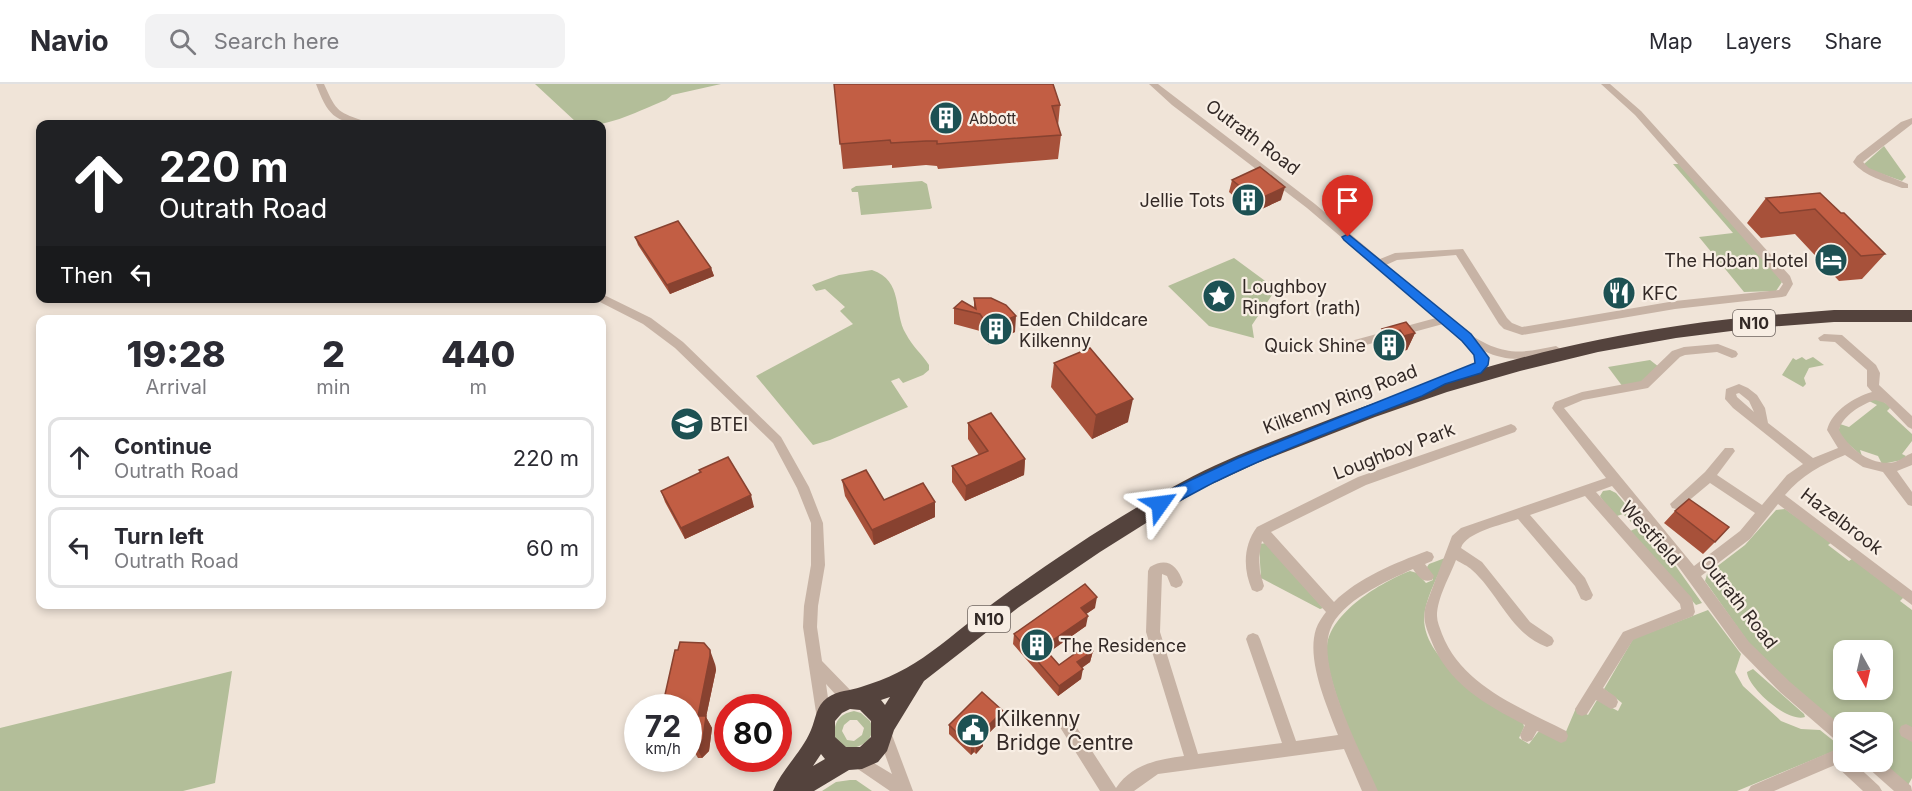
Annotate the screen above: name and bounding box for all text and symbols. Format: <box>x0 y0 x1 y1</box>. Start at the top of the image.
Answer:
search box <box>145 14 565 68</box>
text: Navio <box>30 24 109 58</box>
icon: search <box>166 25 199 58</box>
text: Search here <box>214 28 339 54</box>
text: Map <box>1649 29 1693 54</box>
text: Layers <box>1726 29 1792 54</box>
text: Share <box>1825 29 1882 54</box>
street label: Outrath Road <box>1202 95 1304 179</box>
building icon: Abbott <box>928 100 964 136</box>
place label: Abbott <box>969 109 1016 128</box>
text: 220 m <box>159 141 289 192</box>
icon: ahead <box>60 144 138 222</box>
pin <box>1322 175 1373 237</box>
building icon: Jellie Tots <box>1230 182 1266 218</box>
icon: arrive <box>1331 184 1364 217</box>
place label: Jellie Tots <box>1139 190 1225 211</box>
text: Outrath Road <box>159 192 327 225</box>
hotel icon: The Hoban Hotel <box>1813 242 1849 278</box>
place label: The Hoban Hotel <box>1664 250 1808 271</box>
icon: left <box>125 258 158 291</box>
text: Then <box>60 262 113 288</box>
restaurant icon: KFC <box>1601 275 1637 311</box>
place label: Loughboy Ringfort (rath) <box>1242 276 1361 318</box>
place icon: Loughboy Ringfort (rath) <box>1201 278 1237 314</box>
place label: KFC <box>1642 283 1678 304</box>
place label: Eden Childcare Kilkenny <box>1019 309 1148 351</box>
road number: N10 <box>1733 310 1775 336</box>
building icon: Eden Childcare Kilkenny <box>978 311 1014 347</box>
building icon: Quick Shine <box>1371 327 1407 363</box>
text: 19:28 <box>127 332 226 376</box>
text: 2 <box>322 332 345 376</box>
text: 440 <box>441 332 515 376</box>
place label: Quick Shine <box>1264 335 1366 356</box>
street label: Kilkenny Ring Road <box>1260 360 1420 438</box>
text: Arrival <box>145 375 207 399</box>
text: min <box>316 375 350 399</box>
text: m <box>469 375 487 399</box>
school or university icon: BTEI <box>669 406 705 442</box>
place label: BTEI <box>710 414 748 435</box>
street label: Loughboy Park <box>1330 418 1458 484</box>
text: Continue <box>114 433 212 459</box>
icon: ahead <box>63 441 96 474</box>
text: 220 m <box>513 445 579 471</box>
text: Outrath Road <box>114 459 239 483</box>
position arrow <box>1128 472 1192 536</box>
street label: Hazelbrook <box>1797 483 1887 559</box>
street label: Westfield <box>1617 497 1685 569</box>
text: Turn left <box>114 523 204 549</box>
icon: left <box>63 531 96 564</box>
text: 60 m <box>526 535 579 561</box>
text: Outrath Road <box>114 549 239 573</box>
street label: Outrath Road <box>1696 551 1782 653</box>
road number: N10 <box>968 606 1010 632</box>
building icon: The Residence <box>1019 627 1055 663</box>
place label: The Residence <box>1060 635 1186 656</box>
north arrow <box>1833 640 1893 700</box>
map controls <box>1833 640 1893 772</box>
speed limit sign: 80 <box>714 694 792 772</box>
place label: Kilkenny Bridge Centre <box>996 706 1134 755</box>
text: 72 <box>645 708 681 744</box>
public building icon: Kilkenny Bridge Centre <box>955 712 991 748</box>
button: layers <box>1833 712 1893 772</box>
text: km/h <box>645 739 681 758</box>

